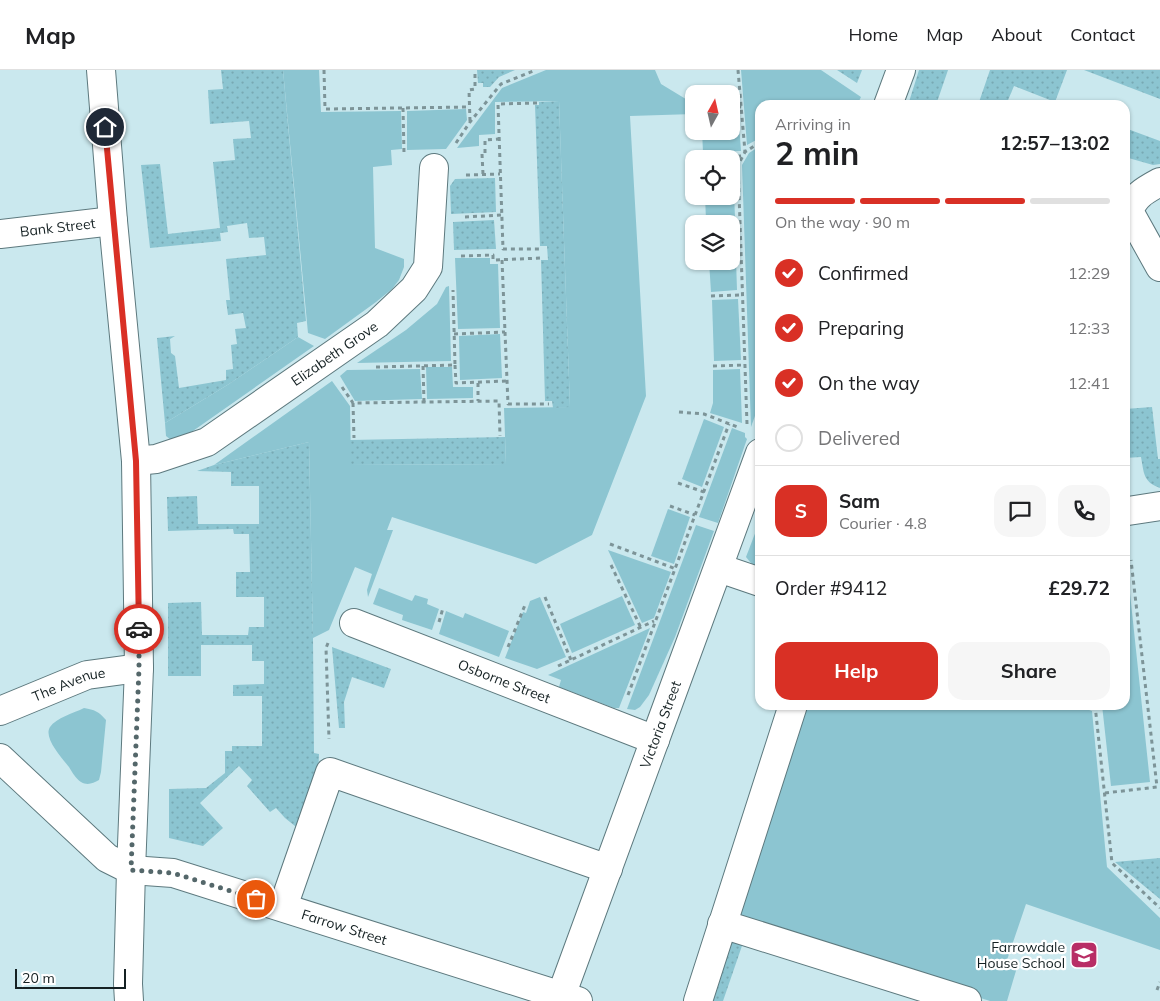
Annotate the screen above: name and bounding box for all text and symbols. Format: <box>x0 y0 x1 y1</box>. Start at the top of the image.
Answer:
text: Map <box>25 20 76 50</box>
text: Home <box>848 23 898 46</box>
text: Map <box>926 23 963 46</box>
text: About <box>991 23 1042 46</box>
text: Contact <box>1070 23 1135 46</box>
north arrow <box>685 85 740 140</box>
map controls <box>685 85 740 270</box>
pin <box>84 106 126 148</box>
icon: home <box>91 113 119 141</box>
text: Arriving in <box>775 114 851 134</box>
text: 12:57–13:02 <box>1000 131 1110 155</box>
text: 2 min <box>775 133 859 173</box>
button: locate <box>685 150 740 205</box>
text: On the way · 90 m <box>775 212 910 232</box>
street label: Bank Street <box>19 214 96 241</box>
button: layers <box>685 215 740 270</box>
icon: check <box>775 259 803 287</box>
text: Confirmed <box>818 261 909 285</box>
text: 12:29 <box>1068 263 1110 283</box>
icon: check <box>775 314 803 342</box>
text: Preparing <box>818 316 904 340</box>
street label: Elizabeth Grove <box>288 317 381 390</box>
text: 12:33 <box>1068 318 1110 338</box>
icon: check <box>775 369 803 397</box>
text: On the way <box>818 371 920 395</box>
text: 12:41 <box>1068 373 1110 393</box>
text: Delivered <box>818 426 900 450</box>
button: chat <box>994 485 1046 537</box>
button: phone <box>1058 485 1110 537</box>
text: Sam <box>839 489 880 513</box>
text: S <box>795 499 807 523</box>
text: Courier · 4.8 <box>839 513 927 533</box>
text: Order #9412 <box>775 576 887 600</box>
text: £29.72 <box>1048 576 1110 600</box>
courier <box>114 604 164 654</box>
icon: car <box>125 615 153 643</box>
button: Help <box>775 642 938 700</box>
button: Share <box>948 642 1110 700</box>
street label: Osborne Street <box>455 655 553 707</box>
street label: The Avenue <box>29 664 106 706</box>
street label: Victoria Street <box>636 678 685 771</box>
pin <box>235 878 277 920</box>
icon: bag <box>242 885 270 913</box>
street label: Farrow Street <box>299 905 389 949</box>
place label: Farrowdale House School <box>977 938 1065 972</box>
school or university icon: Farrowdale House School <box>1069 940 1099 970</box>
scale bar <box>15 966 126 989</box>
text: 20 m <box>22 969 55 987</box>

